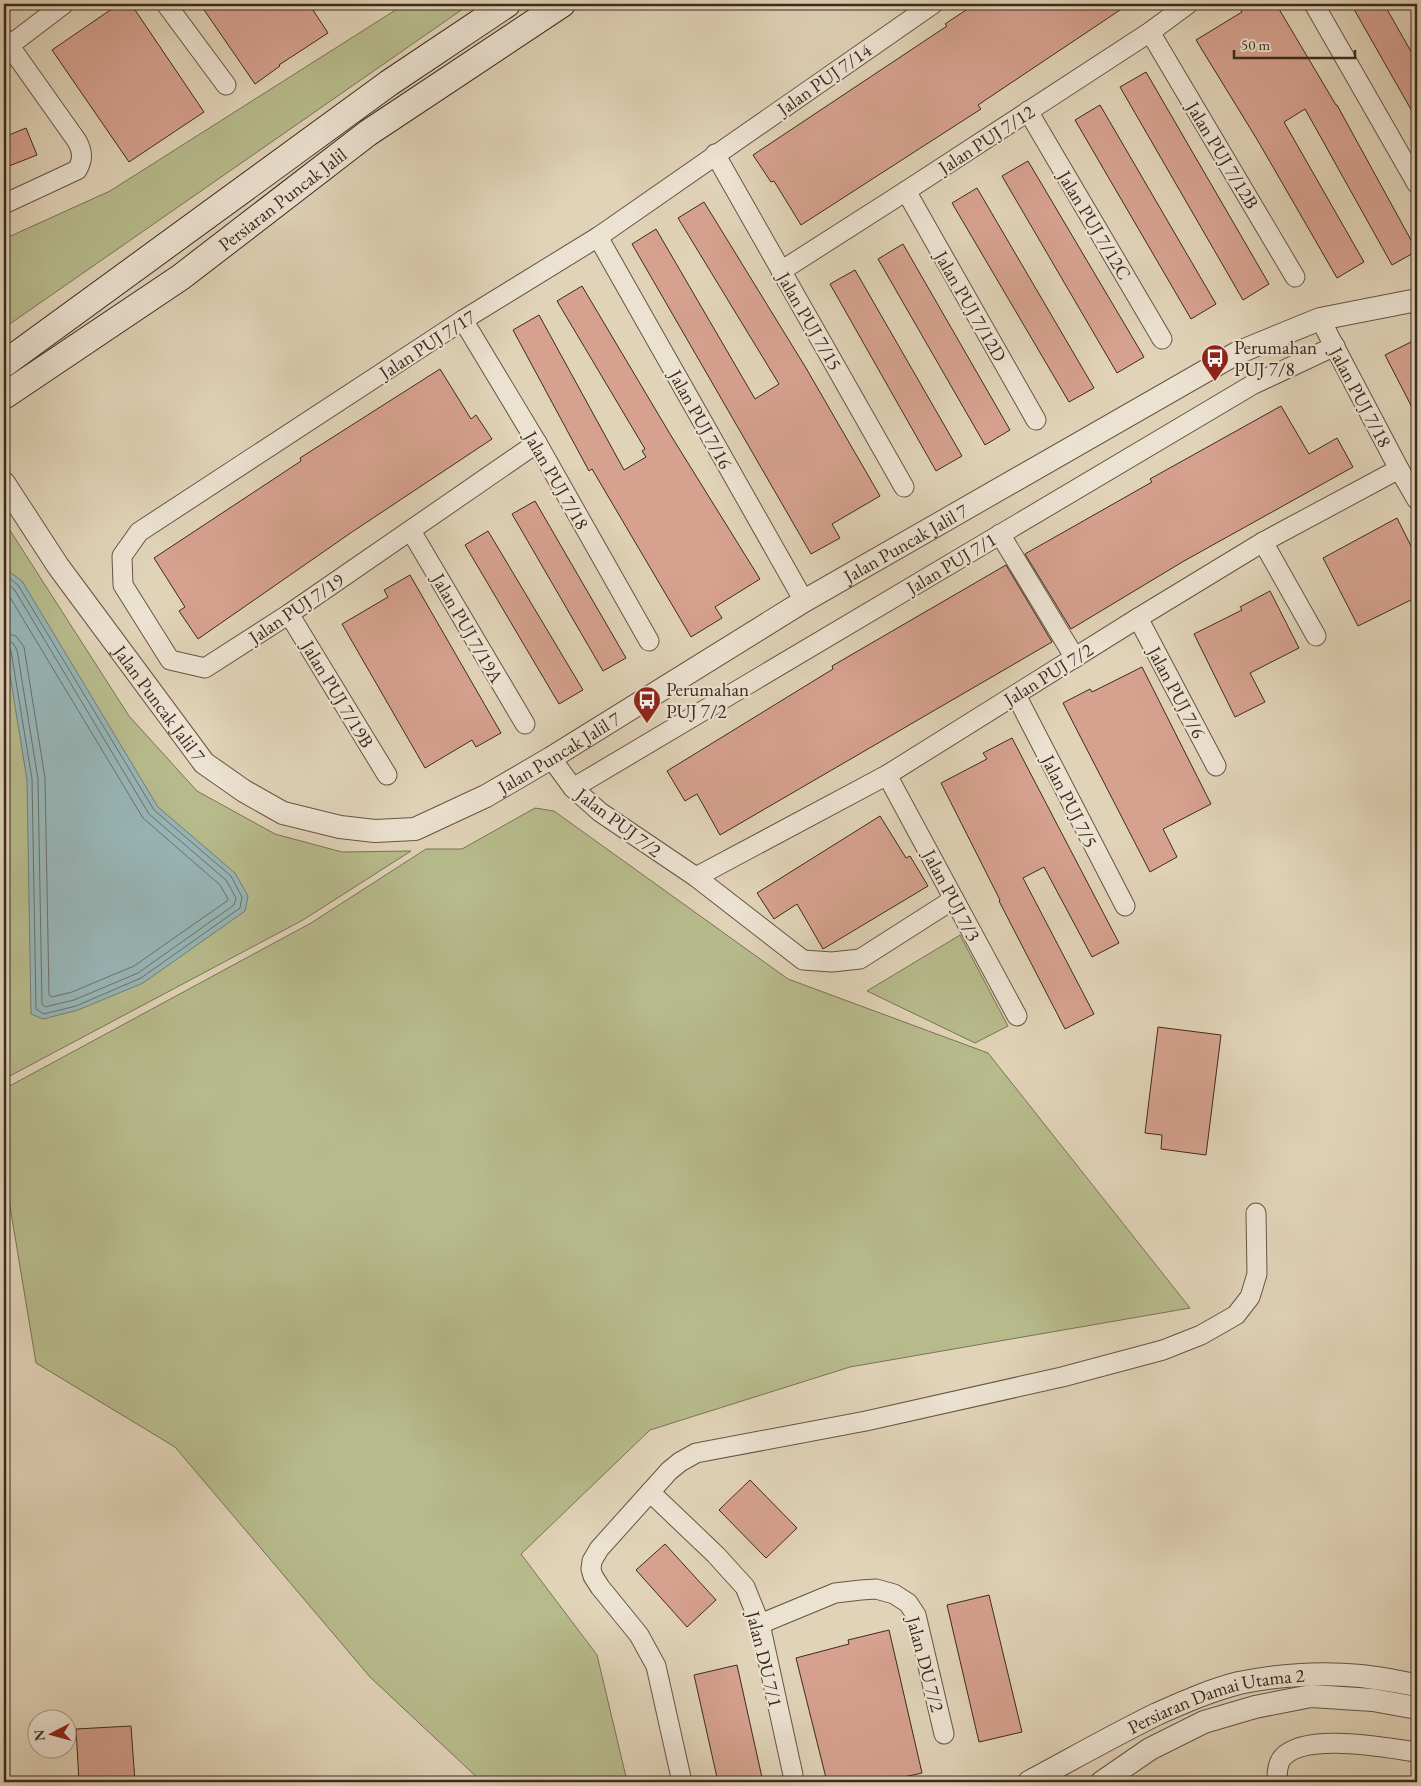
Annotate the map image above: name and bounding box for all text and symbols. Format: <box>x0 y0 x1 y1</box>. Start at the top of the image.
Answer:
scale bar <box>1234 28 1355 60</box>
text: 50 m <box>1241 35 1270 54</box>
street label: Jalan PUJ 7/14 <box>771 37 877 122</box>
street label: Jalan PUJ 7/12B <box>1180 95 1264 214</box>
street label: Jalan PUJ 7/12 <box>932 99 1039 181</box>
street label: Persiaran Puncak Jalil <box>213 142 352 257</box>
street label: Jalan PUJ 7/12C <box>1051 164 1137 285</box>
street label: Jalan PUJ 7/12D <box>928 245 1012 366</box>
street label: Jalan PUJ 7/15 <box>770 266 848 375</box>
street label: Jalan PUJ 7/17 <box>373 304 481 386</box>
place label: Perumahan PUJ 7/8 <box>1234 335 1317 382</box>
street label: Jalan PUJ 7/18 <box>1323 341 1397 452</box>
bus stop icon: Perumahan PUJ 7/8 <box>1200 343 1230 382</box>
street label: Jalan PUJ 7/16 <box>662 363 738 473</box>
street label: Jalan PUJ 7/18 <box>517 425 595 534</box>
street label: Jalan Puncak Jalil 7 <box>837 497 973 590</box>
street label: Jalan PUJ 7/1 <box>900 527 1001 601</box>
street label: Jalan PUJ 7/19 <box>242 567 349 651</box>
street label: Jalan PUJ 7/19A <box>425 567 510 688</box>
street label: Jalan PUJ 7/19B <box>295 634 379 753</box>
street label: Jalan PUJ 7/2 <box>997 637 1098 713</box>
street label: Jalan Puncak Jalil 7 <box>107 639 211 768</box>
street label: Jalan PUJ 7/6 <box>1141 640 1211 743</box>
place label: Perumahan PUJ 7/2 <box>666 677 749 724</box>
bus stop icon: Perumahan PUJ 7/2 <box>632 685 662 724</box>
street label: Jalan Puncak Jalil 7 <box>491 706 626 801</box>
street label: Jalan PUJ 7/5 <box>1035 749 1104 852</box>
street label: Jalan PUJ 7/2 <box>569 781 666 863</box>
street label: Jalan PUJ 7/3 <box>916 843 986 946</box>
street label: Jalan DU 7/1 <box>740 1607 788 1710</box>
street label: Jalan DU 7/2 <box>900 1612 950 1715</box>
street label: Persiaran Damai Utama 2 <box>1123 1663 1305 1740</box>
north arrow <box>28 1708 78 1758</box>
text: N <box>29 1728 49 1742</box>

